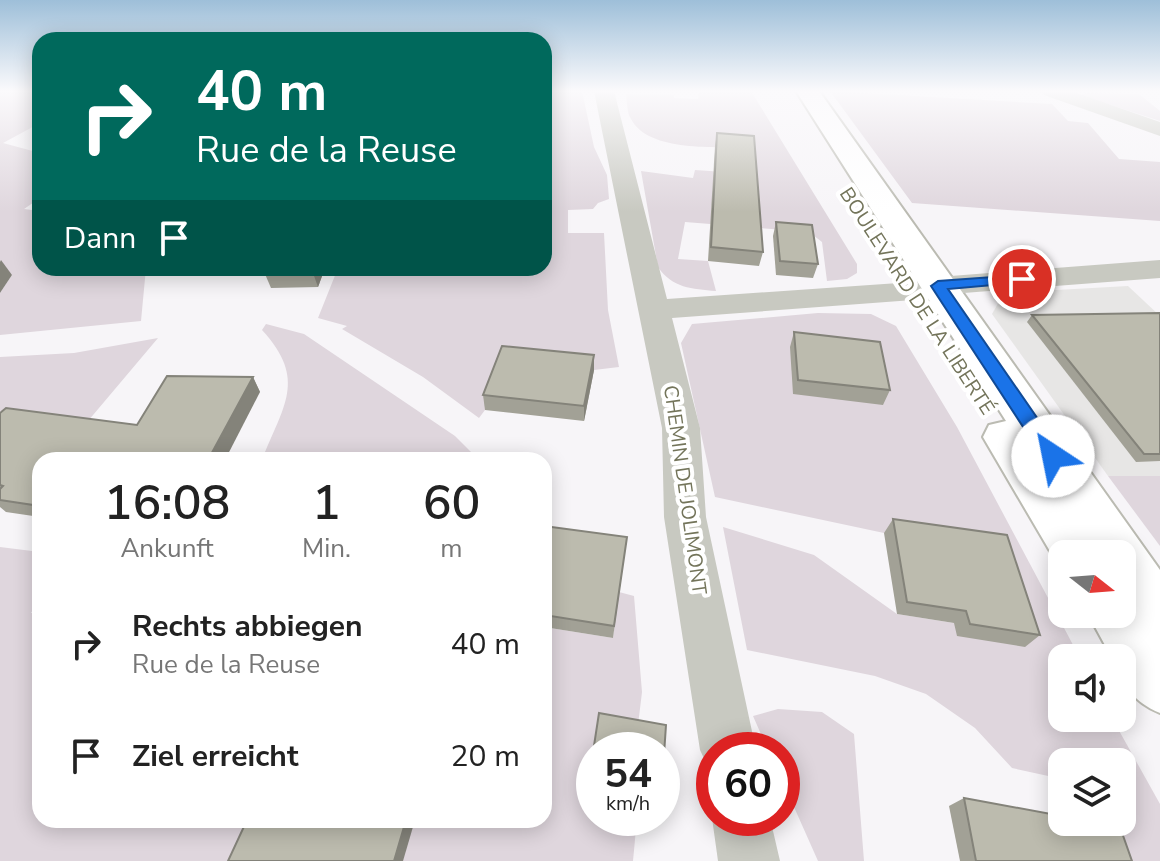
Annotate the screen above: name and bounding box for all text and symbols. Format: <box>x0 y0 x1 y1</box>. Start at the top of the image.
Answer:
text: 40 m <box>196 53 327 130</box>
icon: right <box>64 64 168 168</box>
text: Rue de la Reuse <box>196 126 457 175</box>
street label: BOULEVARD DE LA LIBERTÉ <box>833 182 1001 420</box>
icon: arrive <box>152 216 196 260</box>
text: Dann <box>64 218 136 259</box>
pin <box>988 245 1056 313</box>
icon: arrive <box>1000 257 1044 301</box>
street label: CHEMIN DE JOLIMONT <box>657 384 713 596</box>
position arrow <box>1011 414 1095 498</box>
text: 16:08 <box>104 470 230 536</box>
text: 1 <box>312 470 341 536</box>
text: 60 <box>423 470 480 536</box>
text: Ankunft <box>120 531 214 566</box>
text: Min. <box>302 531 351 566</box>
text: m <box>440 531 463 566</box>
north arrow <box>1048 540 1136 628</box>
map controls <box>1048 540 1136 836</box>
text: Rechts abbiegen <box>132 606 363 647</box>
icon: right <box>64 622 108 666</box>
text: 40 m <box>451 624 520 665</box>
button: sound <box>1048 644 1136 732</box>
text: Rue de la Reuse <box>132 647 320 682</box>
speed limit sign: 60 <box>696 732 800 836</box>
icon: arrive <box>64 734 108 778</box>
text: Ziel erreicht <box>132 736 298 777</box>
text: 20 m <box>451 736 520 777</box>
text: 54 <box>604 747 652 801</box>
button: layers <box>1048 748 1136 836</box>
text: km/h <box>606 790 650 817</box>

